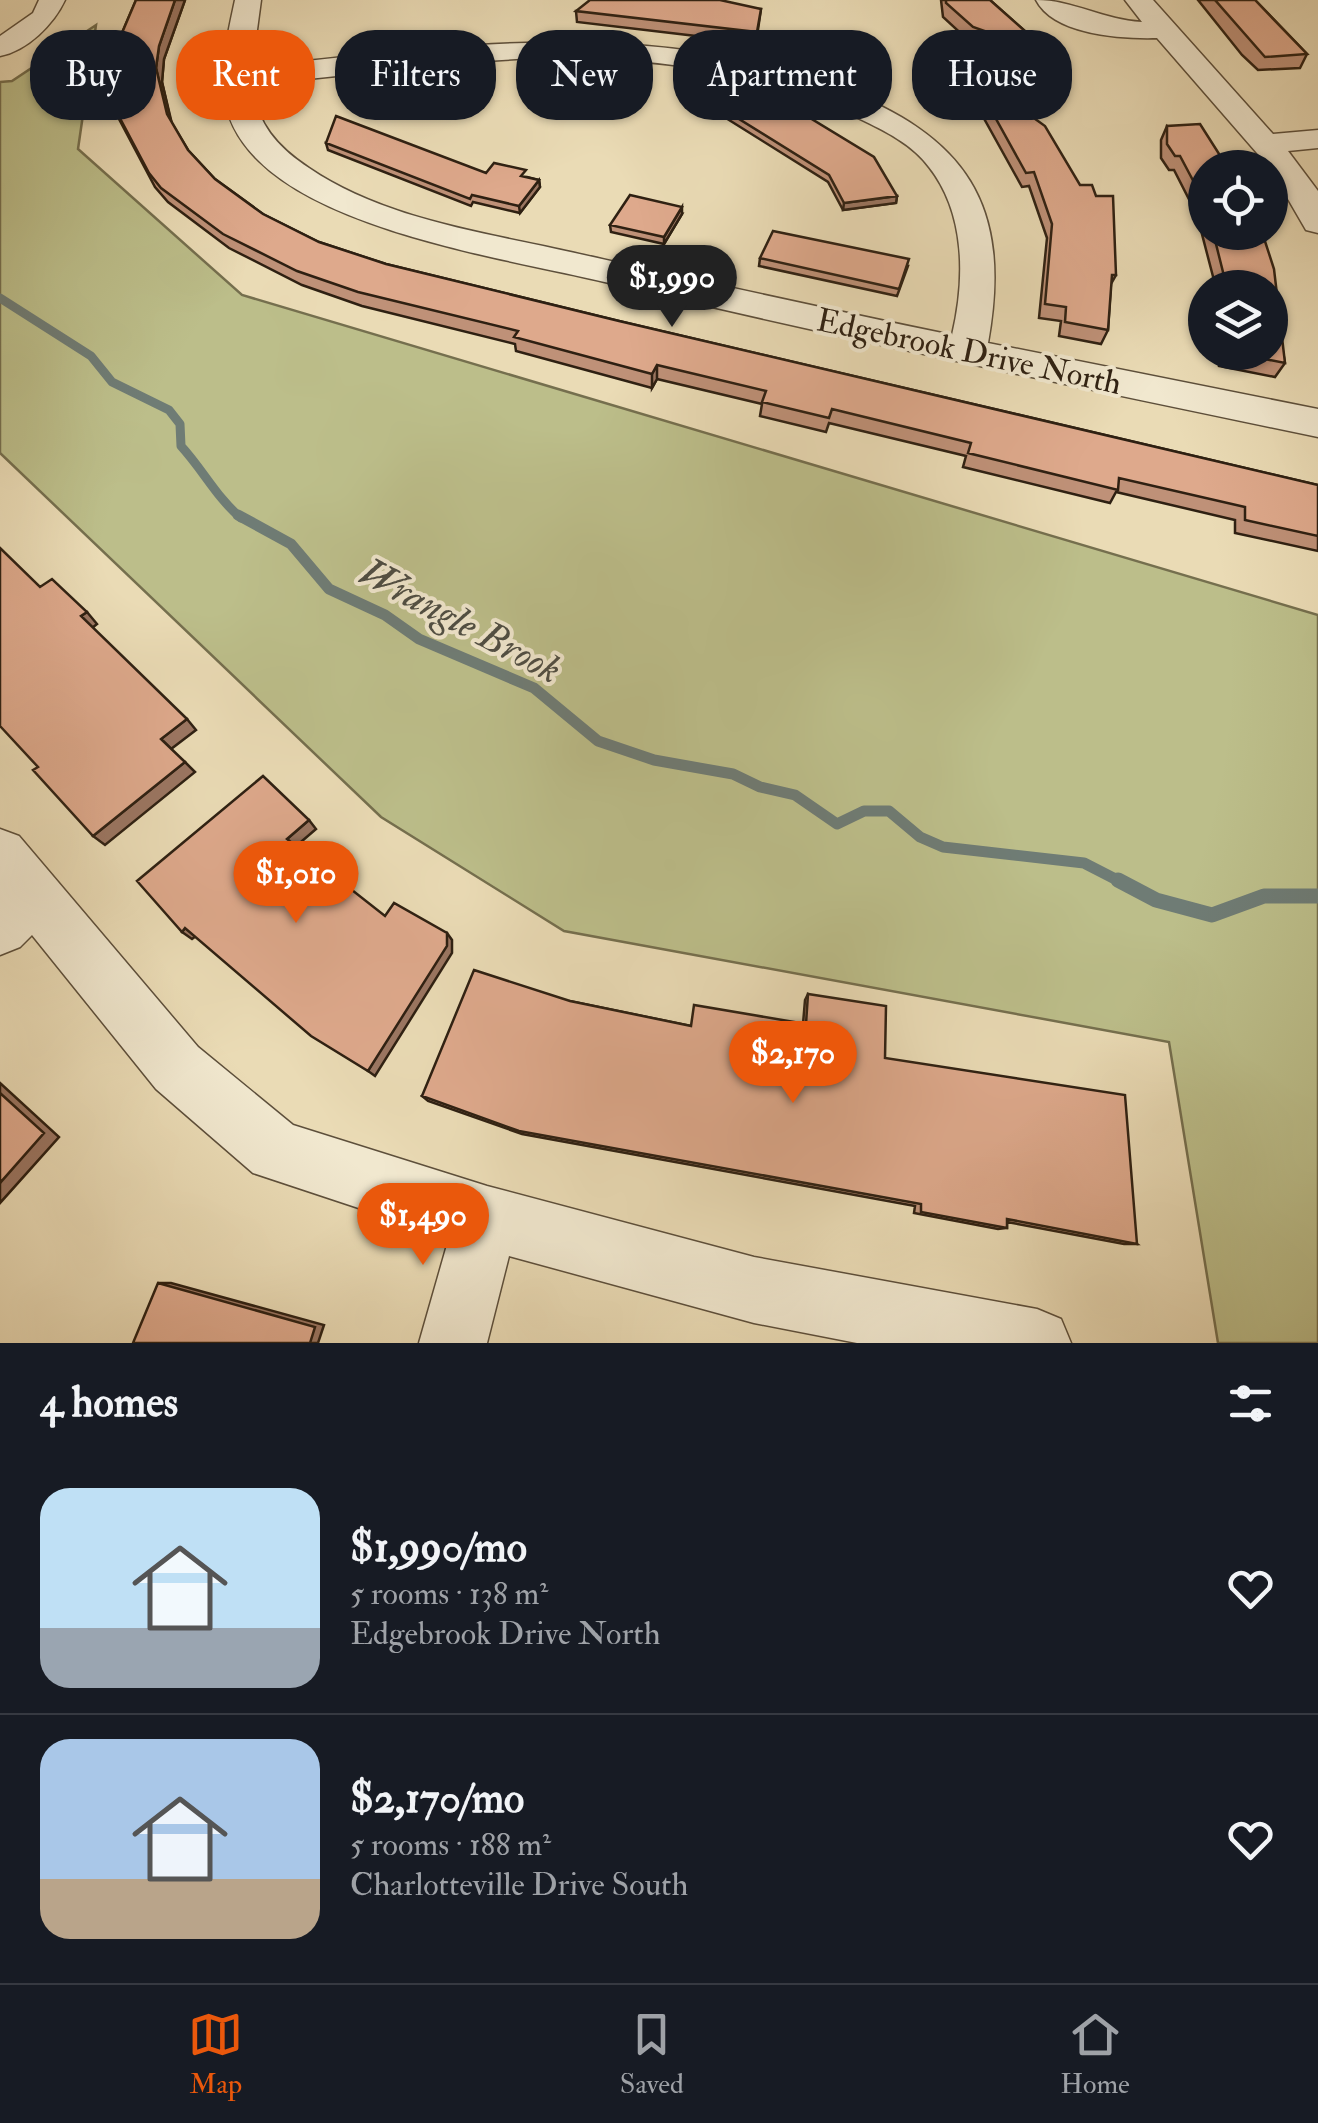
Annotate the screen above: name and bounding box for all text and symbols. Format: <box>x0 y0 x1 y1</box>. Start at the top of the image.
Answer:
chip: Buy <box>30 30 156 120</box>
chip: Rent <box>176 30 315 120</box>
chip: Filters <box>335 30 496 120</box>
chip: New <box>516 30 653 120</box>
chip: Apartment <box>673 30 892 120</box>
chip: House <box>912 30 1072 120</box>
map controls <box>1188 150 1288 370</box>
button: locate <box>1188 150 1288 250</box>
pin: $1,990 <box>591 245 753 330</box>
text: $1,990 <box>629 257 715 297</box>
button: layers <box>1188 270 1288 370</box>
street label: Edgebrook Drive North <box>813 300 1125 404</box>
water label: Wrangle Brook <box>350 546 570 696</box>
pin: $1,010 <box>215 841 377 926</box>
text: $1,010 <box>256 853 336 893</box>
pin: $2,170 <box>712 1021 874 1106</box>
text: $2,170 <box>751 1033 835 1073</box>
pin: $1,490 <box>342 1183 504 1268</box>
text: $1,490 <box>379 1195 467 1235</box>
icon: filters <box>1223 1376 1278 1431</box>
text: 4 homes <box>40 1377 178 1429</box>
text: $1,990/mo <box>350 1522 527 1574</box>
icon: home <box>120 1528 240 1648</box>
icon: heart <box>1223 1561 1278 1616</box>
text: 5 rooms · 138 m² <box>350 1574 548 1614</box>
text: Edgebrook Drive North <box>350 1614 660 1654</box>
text: $2,170/mo <box>350 1773 524 1825</box>
icon: home <box>120 1779 240 1899</box>
icon: heart <box>1223 1812 1278 1867</box>
text: 5 rooms · 188 m² <box>350 1825 551 1865</box>
text: Charlotteville Drive South <box>350 1865 688 1905</box>
tab: Map <box>188 2007 243 2102</box>
tab: Saved <box>620 2007 684 2102</box>
tab: Home <box>1060 2007 1130 2102</box>

